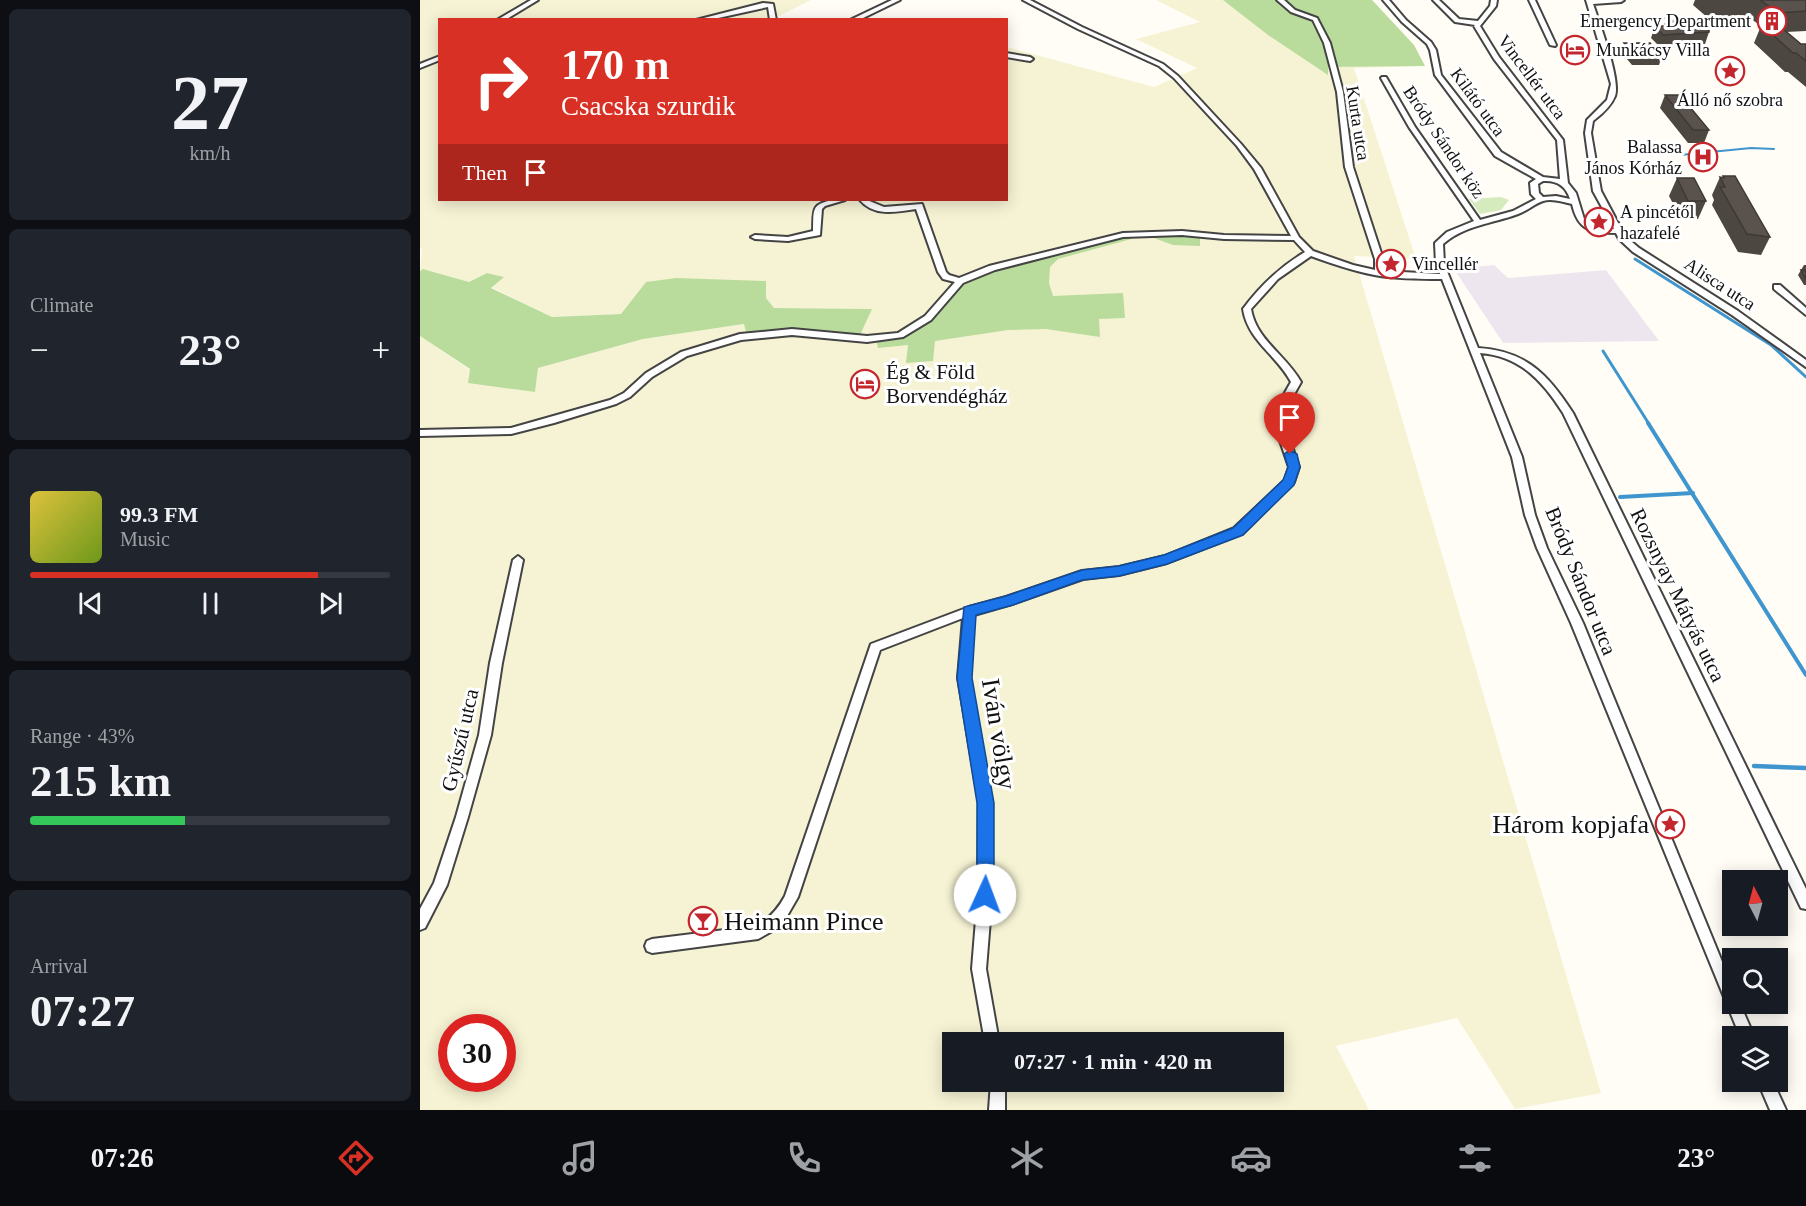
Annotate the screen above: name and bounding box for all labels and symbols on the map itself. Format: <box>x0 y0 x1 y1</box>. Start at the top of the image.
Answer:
building icon: Emergency Department <box>1756 5 1788 37</box>
place label: Emergency Department <box>1580 11 1751 31</box>
street label: Vincellér utca <box>1494 31 1570 123</box>
hotel icon: Munkácsy Villa <box>1559 34 1591 66</box>
place label: Munkácsy Villa <box>1596 40 1710 60</box>
place icon: Álló nő szobra <box>1714 55 1746 87</box>
street label: Kilátó utca <box>1447 64 1509 140</box>
street label: Bródy Sándor köz <box>1399 82 1489 202</box>
street label: Kurta utca <box>1342 84 1374 162</box>
place label: Álló nő szobra <box>1677 89 1783 110</box>
place label: Balassa János Kórház <box>1585 137 1682 178</box>
hospital icon: Balassa János Kórház <box>1687 141 1719 173</box>
place label: A pincétől hazafelé <box>1620 202 1695 243</box>
place icon: A pincétől hazafelé <box>1583 206 1615 238</box>
place icon: Vincellér <box>1375 248 1407 280</box>
place label: Vincellér <box>1412 254 1478 274</box>
street label: Alisca utca <box>1681 254 1759 314</box>
place label: Ég & Föld Borvendégház <box>886 360 1007 408</box>
hotel icon: Ég & Föld Borvendégház <box>849 368 881 400</box>
pin <box>1264 392 1315 454</box>
street label: Bródy Sándor utca <box>1540 503 1622 659</box>
street label: Rozsnyay Mátyás utca <box>1626 504 1731 686</box>
street label: Iván völgy <box>976 676 1022 792</box>
street label: Gyűszű utca <box>437 686 484 794</box>
place icon: Három kopjafa <box>1654 808 1686 840</box>
place label: Három kopjafa <box>1492 810 1649 839</box>
position arrow <box>953 863 1017 927</box>
north arrow <box>1722 870 1788 936</box>
bar icon: Heimann Pince <box>687 905 719 937</box>
place label: Heimann Pince <box>724 907 884 936</box>
speed limit sign: 30 <box>438 1014 516 1092</box>

